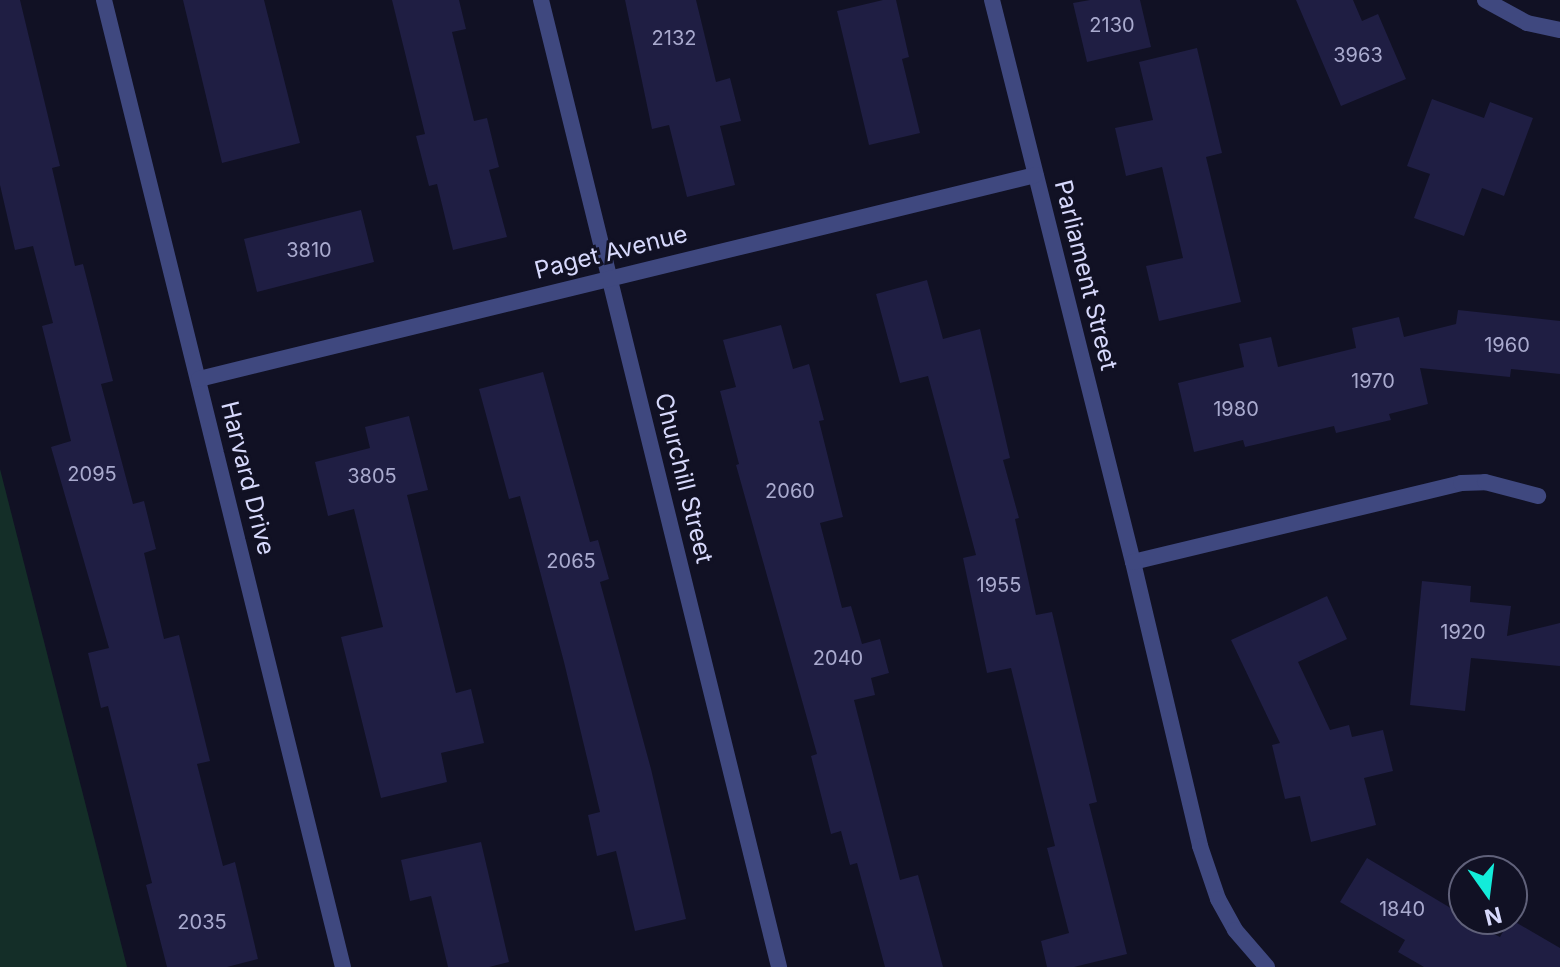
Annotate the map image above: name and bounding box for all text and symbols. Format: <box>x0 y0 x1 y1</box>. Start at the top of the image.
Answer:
house number: 2130 <box>1089 13 1135 37</box>
house number: 2132 <box>652 26 696 50</box>
house number: 3963 <box>1333 43 1383 67</box>
street label: Parliament Street <box>1048 177 1124 373</box>
street label: Paget Avenue <box>532 219 690 285</box>
house number: 3810 <box>286 238 332 262</box>
house number: 1960 <box>1484 333 1530 357</box>
house number: 1970 <box>1351 369 1395 393</box>
street label: Churchill Street <box>649 390 719 566</box>
house number: 1980 <box>1213 397 1259 421</box>
street label: Harvard Drive <box>215 398 281 558</box>
house number: 2095 <box>67 462 117 486</box>
house number: 3805 <box>347 464 397 488</box>
house number: 2060 <box>765 479 815 503</box>
house number: 2065 <box>546 549 596 573</box>
house number: 1955 <box>977 573 1021 597</box>
house number: 1920 <box>1440 620 1486 644</box>
house number: 2040 <box>813 646 863 670</box>
north arrow <box>1448 855 1528 935</box>
house number: 1840 <box>1379 897 1425 921</box>
text: N <box>1482 902 1505 931</box>
house number: 2035 <box>177 910 227 934</box>

